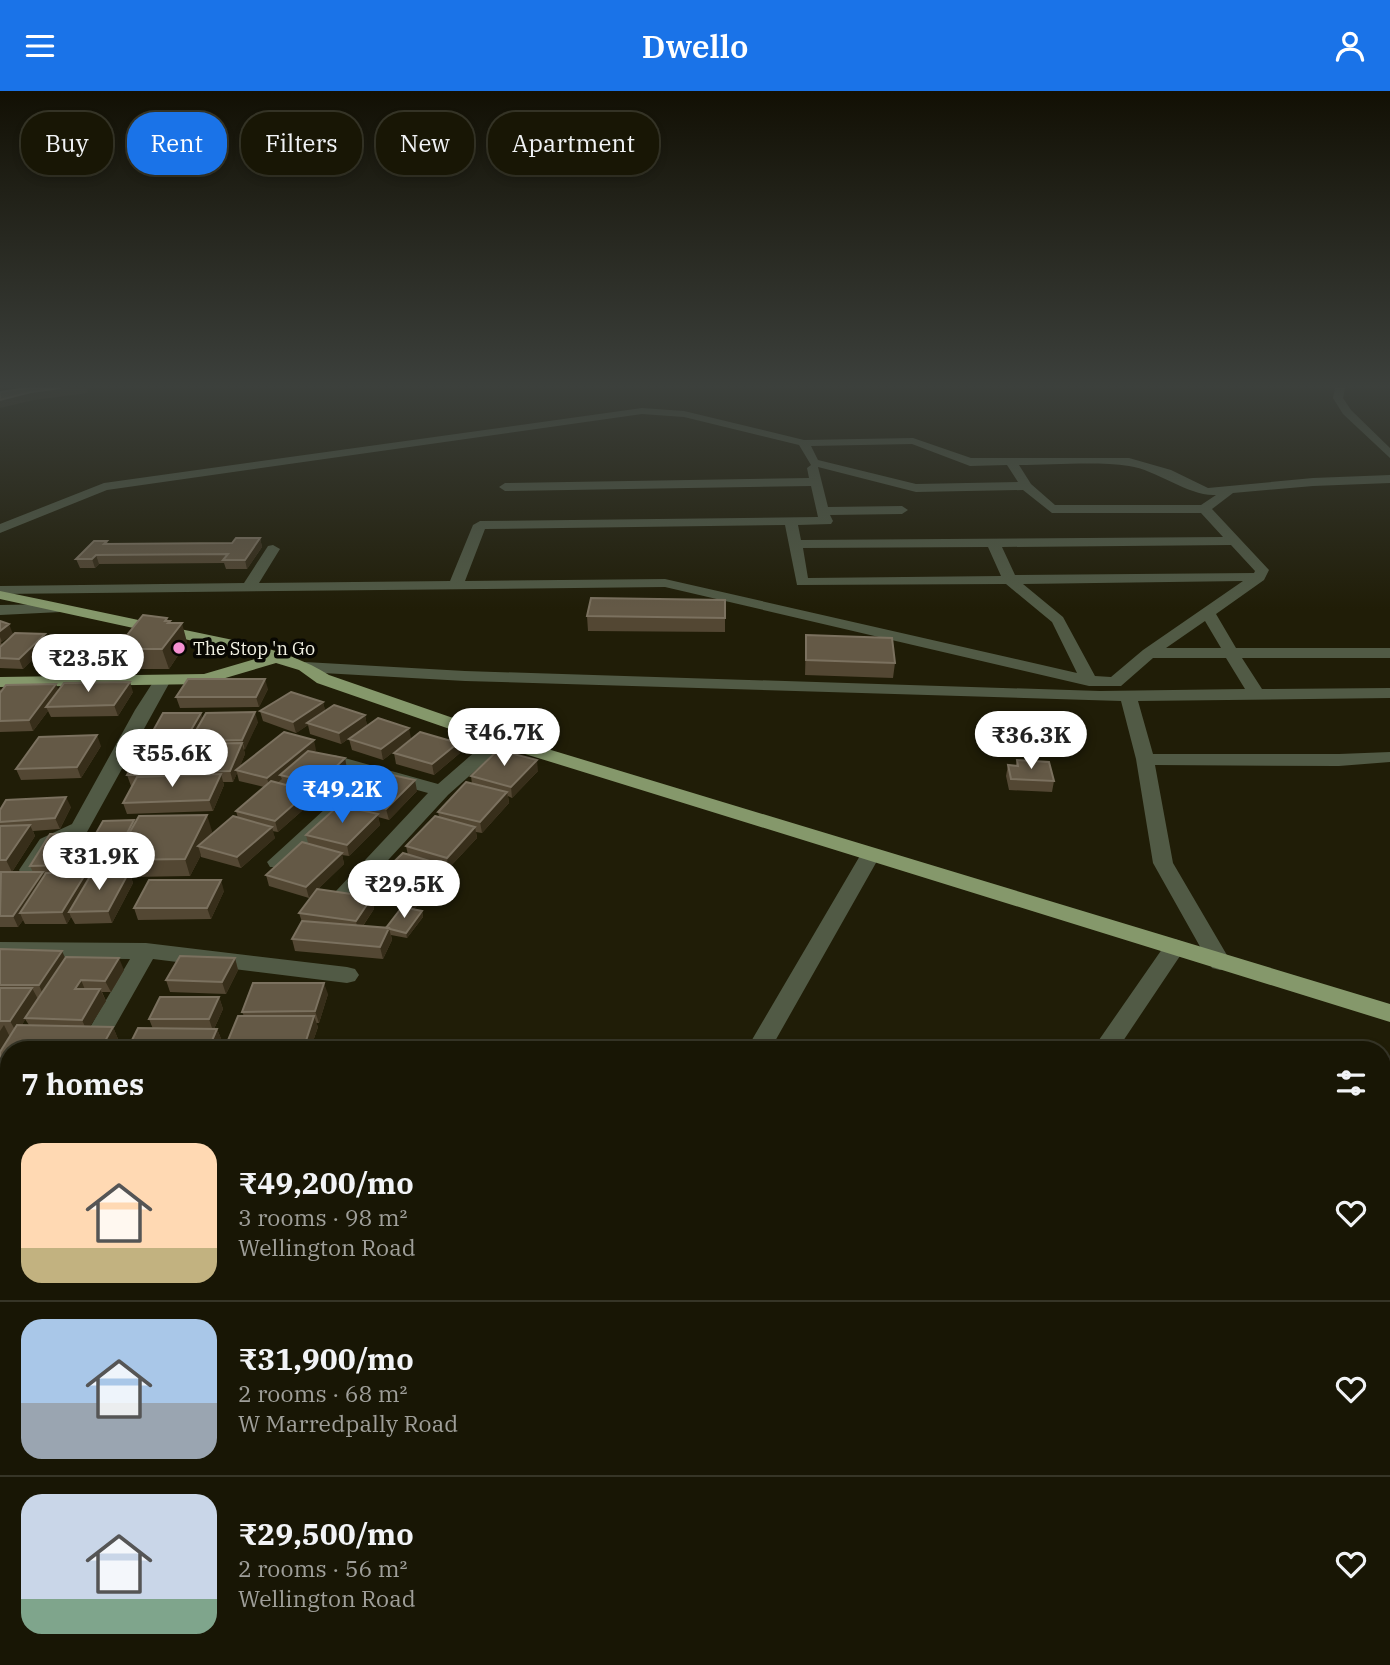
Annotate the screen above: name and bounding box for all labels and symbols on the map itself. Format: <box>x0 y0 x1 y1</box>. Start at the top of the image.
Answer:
pin: ₹23.5K <box>31 635 145 694</box>
place label: The Stop 'n Go <box>193 637 315 660</box>
marker: The Stop 'n Go <box>171 640 187 656</box>
pin: ₹46.7K <box>447 709 561 768</box>
pin: ₹36.3K <box>974 711 1088 771</box>
pin: ₹55.6K <box>115 729 229 789</box>
pin: ₹49.2K <box>285 765 399 825</box>
pin: ₹31.9K <box>42 833 156 892</box>
pin: ₹29.5K <box>347 861 461 920</box>

